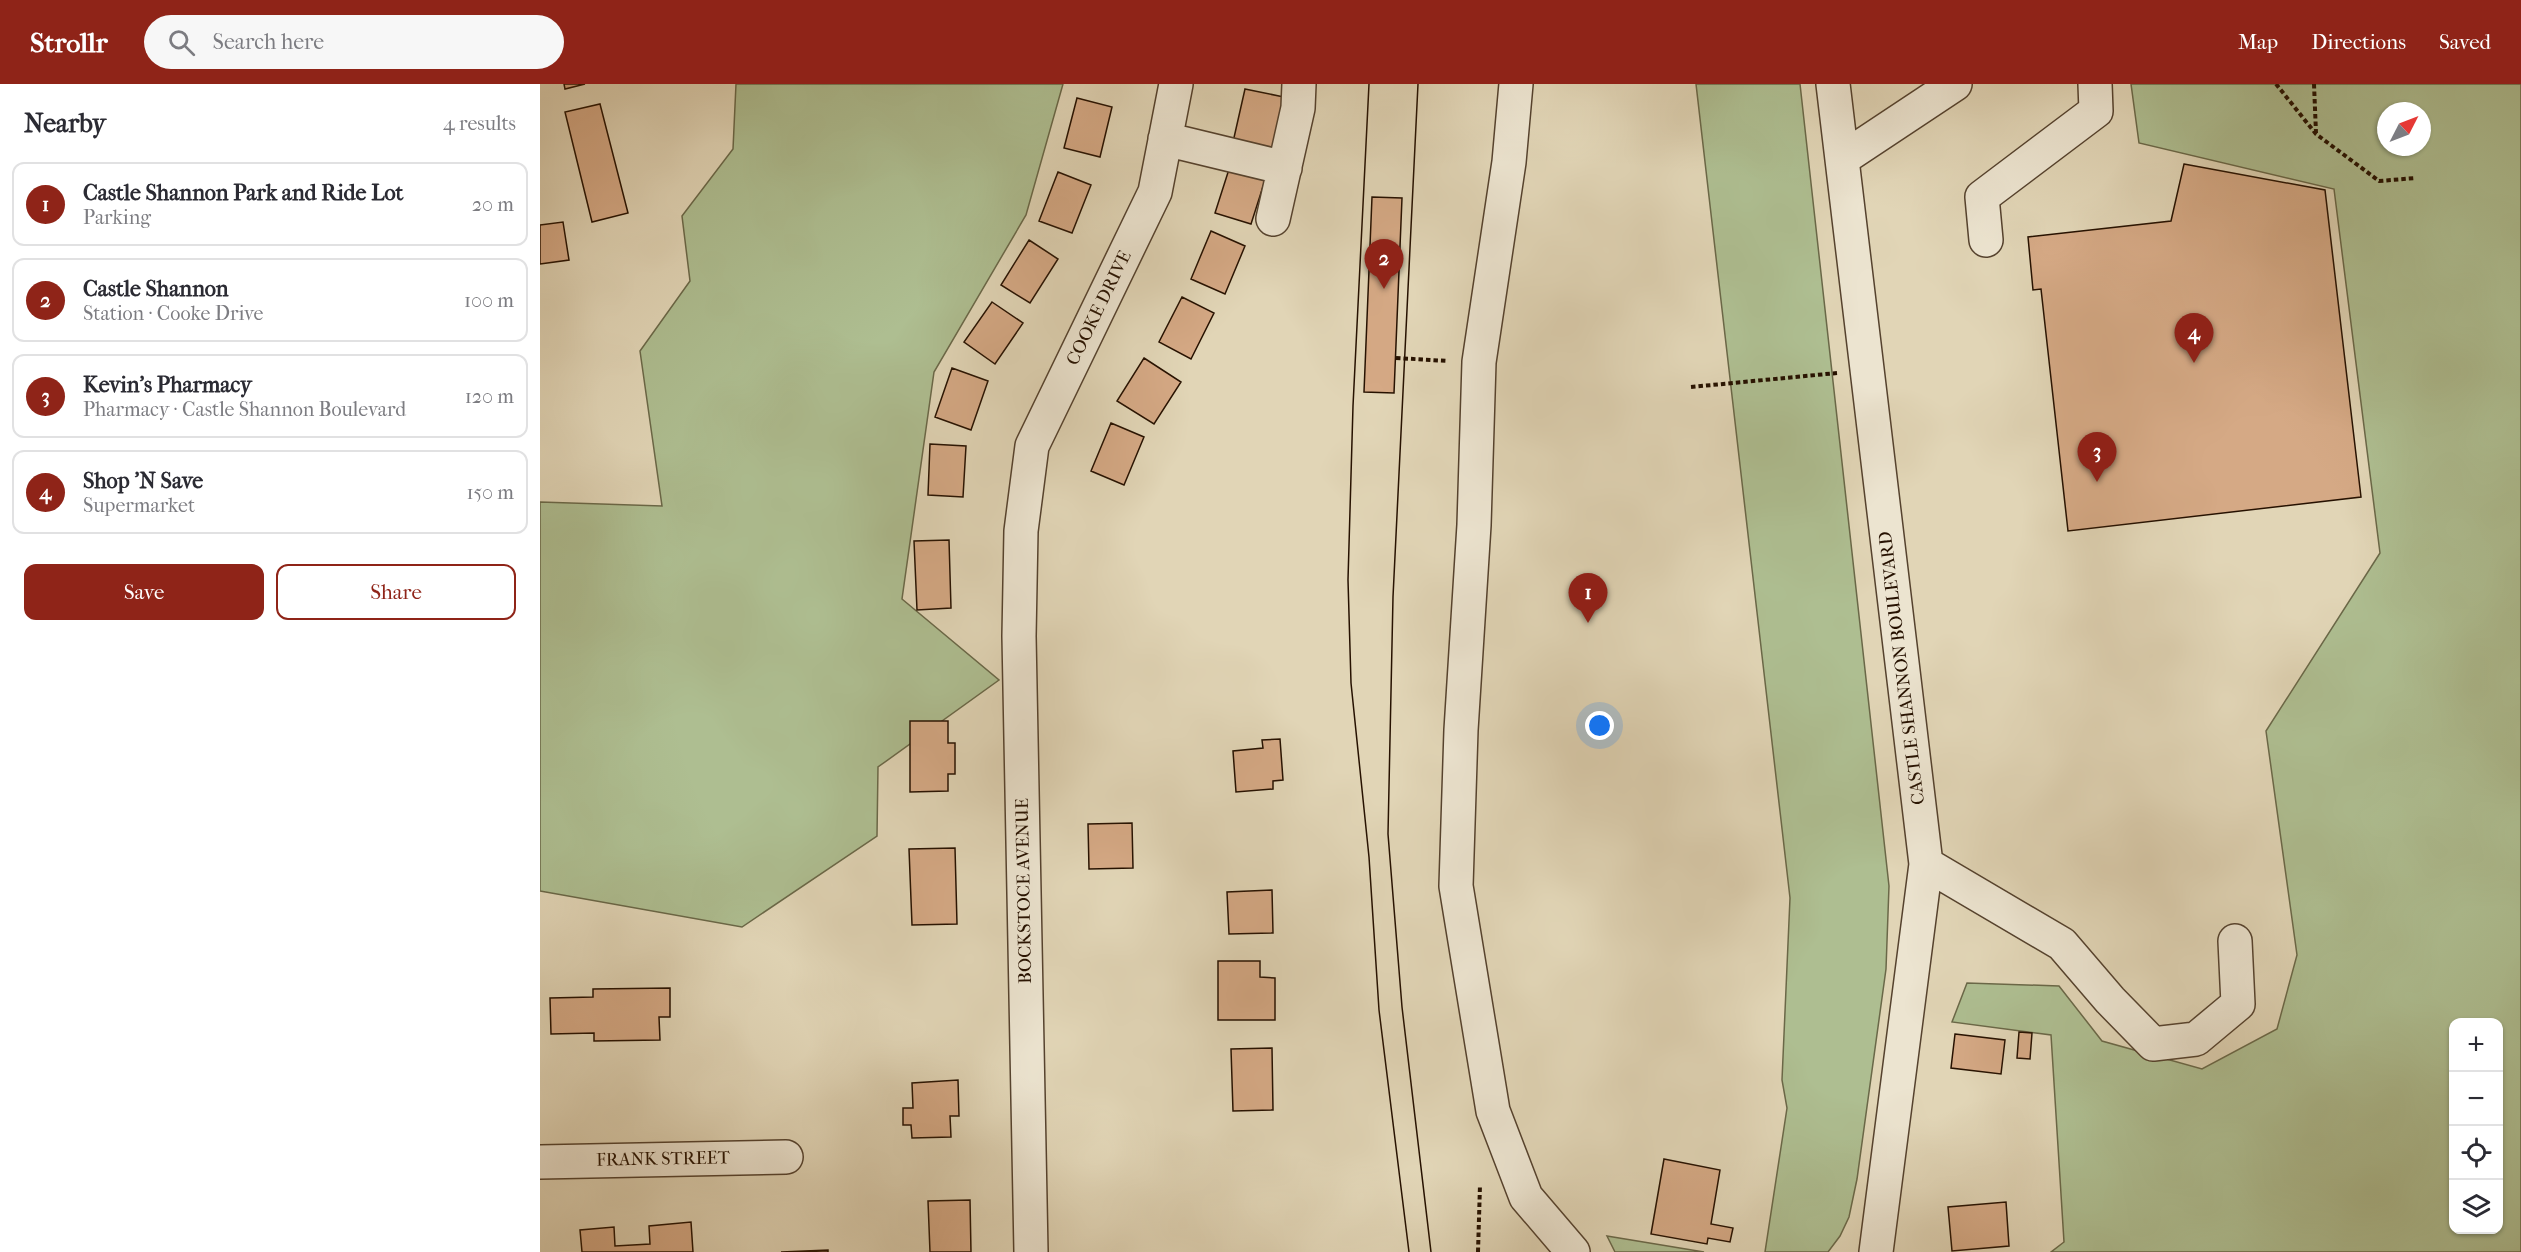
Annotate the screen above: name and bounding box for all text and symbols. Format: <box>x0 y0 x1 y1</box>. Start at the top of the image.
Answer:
search box <box>144 15 564 69</box>
text: Strollr <box>30 26 108 59</box>
icon: search <box>165 26 198 59</box>
text: Search here <box>213 29 324 55</box>
text: Map <box>2238 30 2278 54</box>
text: Directions <box>2311 30 2406 54</box>
text: Saved <box>2439 30 2491 54</box>
north arrow <box>2377 102 2431 156</box>
text: Nearby <box>24 108 106 139</box>
text: 4 results <box>443 112 516 135</box>
text: Castle Shannon Park and Ride Lot <box>83 180 403 206</box>
text: 1 <box>42 193 49 216</box>
text: 20 m <box>472 193 514 216</box>
text: Parking <box>83 206 151 229</box>
pin: 2 <box>1364 240 1404 289</box>
street label: COOKE DRIVE <box>1062 247 1136 369</box>
text: Castle Shannon <box>83 276 229 302</box>
text: 2 <box>40 289 51 312</box>
text: 100 m <box>464 289 514 312</box>
text: Station · Cooke Drive <box>83 302 264 325</box>
pin: 4 <box>2174 314 2214 363</box>
text: Kevin's Pharmacy <box>83 372 252 398</box>
text: 3 <box>41 385 50 408</box>
text: 120 m <box>465 385 514 408</box>
text: Pharmacy · Castle Shannon Boulevard <box>83 398 406 421</box>
pin: 3 <box>2078 432 2116 482</box>
text: Shop 'N Save <box>83 468 203 494</box>
text: 4 <box>40 481 51 504</box>
text: 150 m <box>466 481 514 504</box>
text: Supermarket <box>83 494 195 517</box>
street label: CASTLE SHANNON BOULEVARD <box>1875 530 1929 806</box>
button: Save <box>24 564 264 620</box>
button: Share <box>276 564 516 620</box>
pin: 1 <box>1568 574 1608 623</box>
your location <box>1585 711 1614 740</box>
street label: BOCKSTOCE AVENUE <box>1012 798 1036 984</box>
map controls <box>2449 1018 2503 1234</box>
button: + <box>2449 1018 2503 1072</box>
button: − <box>2449 1072 2503 1126</box>
button: locate <box>2449 1126 2503 1180</box>
street label: FRANK STREET <box>596 1147 731 1171</box>
button: layers <box>2449 1180 2503 1234</box>

